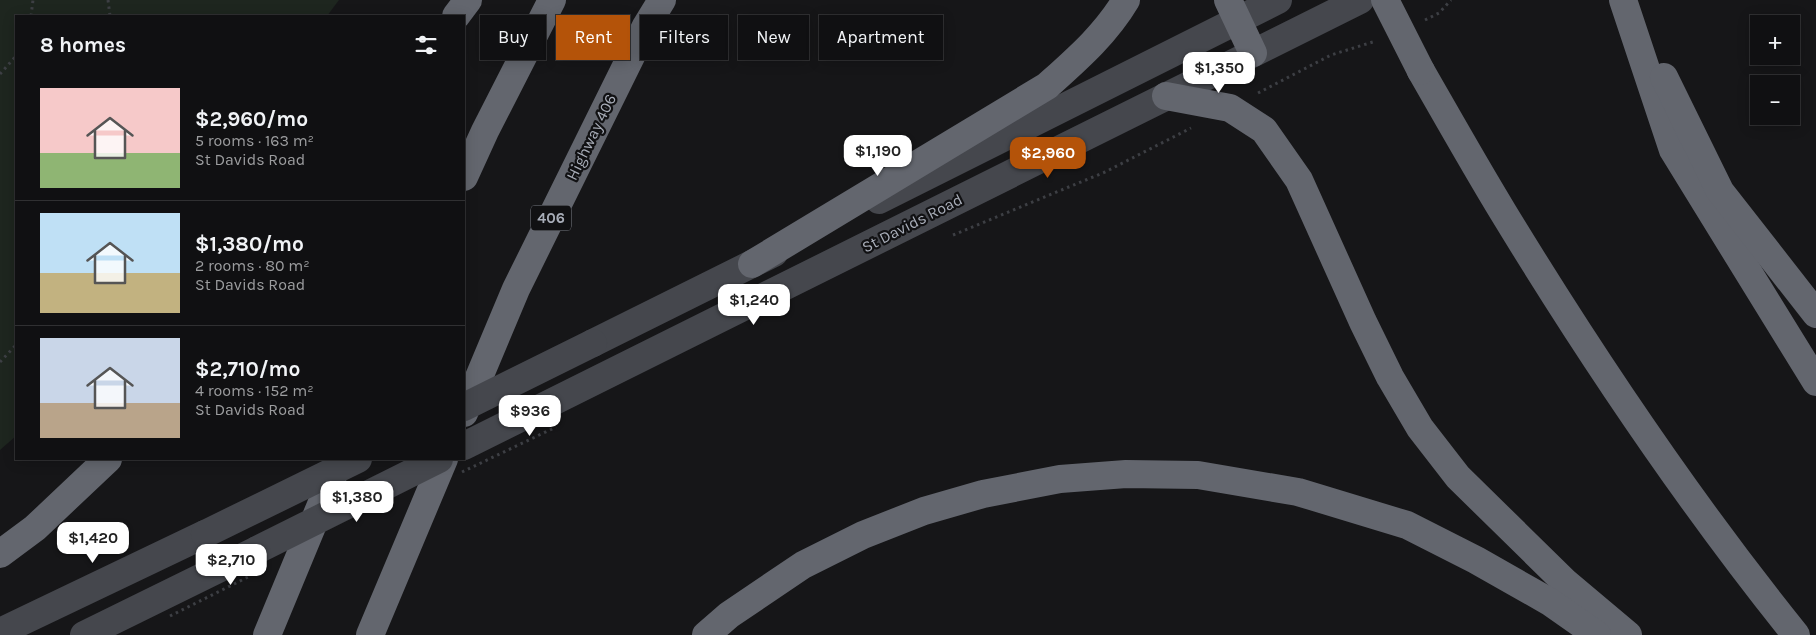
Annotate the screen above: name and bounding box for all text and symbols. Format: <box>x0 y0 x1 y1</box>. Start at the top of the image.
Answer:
chip: Buy <box>480 15 546 60</box>
chip: Rent <box>556 15 630 60</box>
chip: Filters <box>640 15 728 60</box>
chip: New <box>738 15 809 60</box>
chip: Apartment <box>819 15 943 60</box>
map controls <box>1750 15 1800 125</box>
button: + <box>1750 15 1800 65</box>
icon: filters <box>412 31 440 59</box>
text: 8 homes <box>40 33 126 57</box>
pin: $1,350 <box>1178 52 1260 94</box>
text: $1,350 <box>1194 58 1244 77</box>
button: − <box>1750 75 1800 125</box>
street label: Highway 406 <box>562 91 620 183</box>
text: $2,960/mo <box>195 107 308 131</box>
icon: home <box>80 108 140 168</box>
text: 5 rooms · 163 m² <box>195 131 314 150</box>
pin: $1,190 <box>837 134 919 177</box>
pin: $2,960 <box>1007 136 1089 179</box>
text: $1,190 <box>855 141 901 160</box>
text: $2,960 <box>1021 143 1075 162</box>
text: St Davids Road <box>195 150 305 169</box>
street label: St Davids Road <box>859 190 965 256</box>
road number: 406 <box>531 206 571 230</box>
text: $1,380/mo <box>195 232 304 256</box>
icon: home <box>80 233 140 293</box>
text: 2 rooms · 80 m² <box>195 256 310 275</box>
text: St Davids Road <box>195 275 305 294</box>
pin: $1,240 <box>713 284 795 326</box>
text: $1,240 <box>729 290 779 309</box>
text: $2,710/mo <box>195 357 300 381</box>
icon: home <box>80 358 140 418</box>
text: 4 rooms · 152 m² <box>195 381 314 400</box>
pin: $936 <box>500 394 560 437</box>
text: St Davids Road <box>195 400 305 419</box>
text: $936 <box>510 401 550 420</box>
pin: $1,380 <box>316 480 398 523</box>
text: $1,380 <box>331 487 383 506</box>
pin: $1,420 <box>52 522 134 564</box>
text: $1,420 <box>68 528 118 547</box>
pin: $2,710 <box>190 544 272 586</box>
text: $2,710 <box>207 550 255 569</box>

